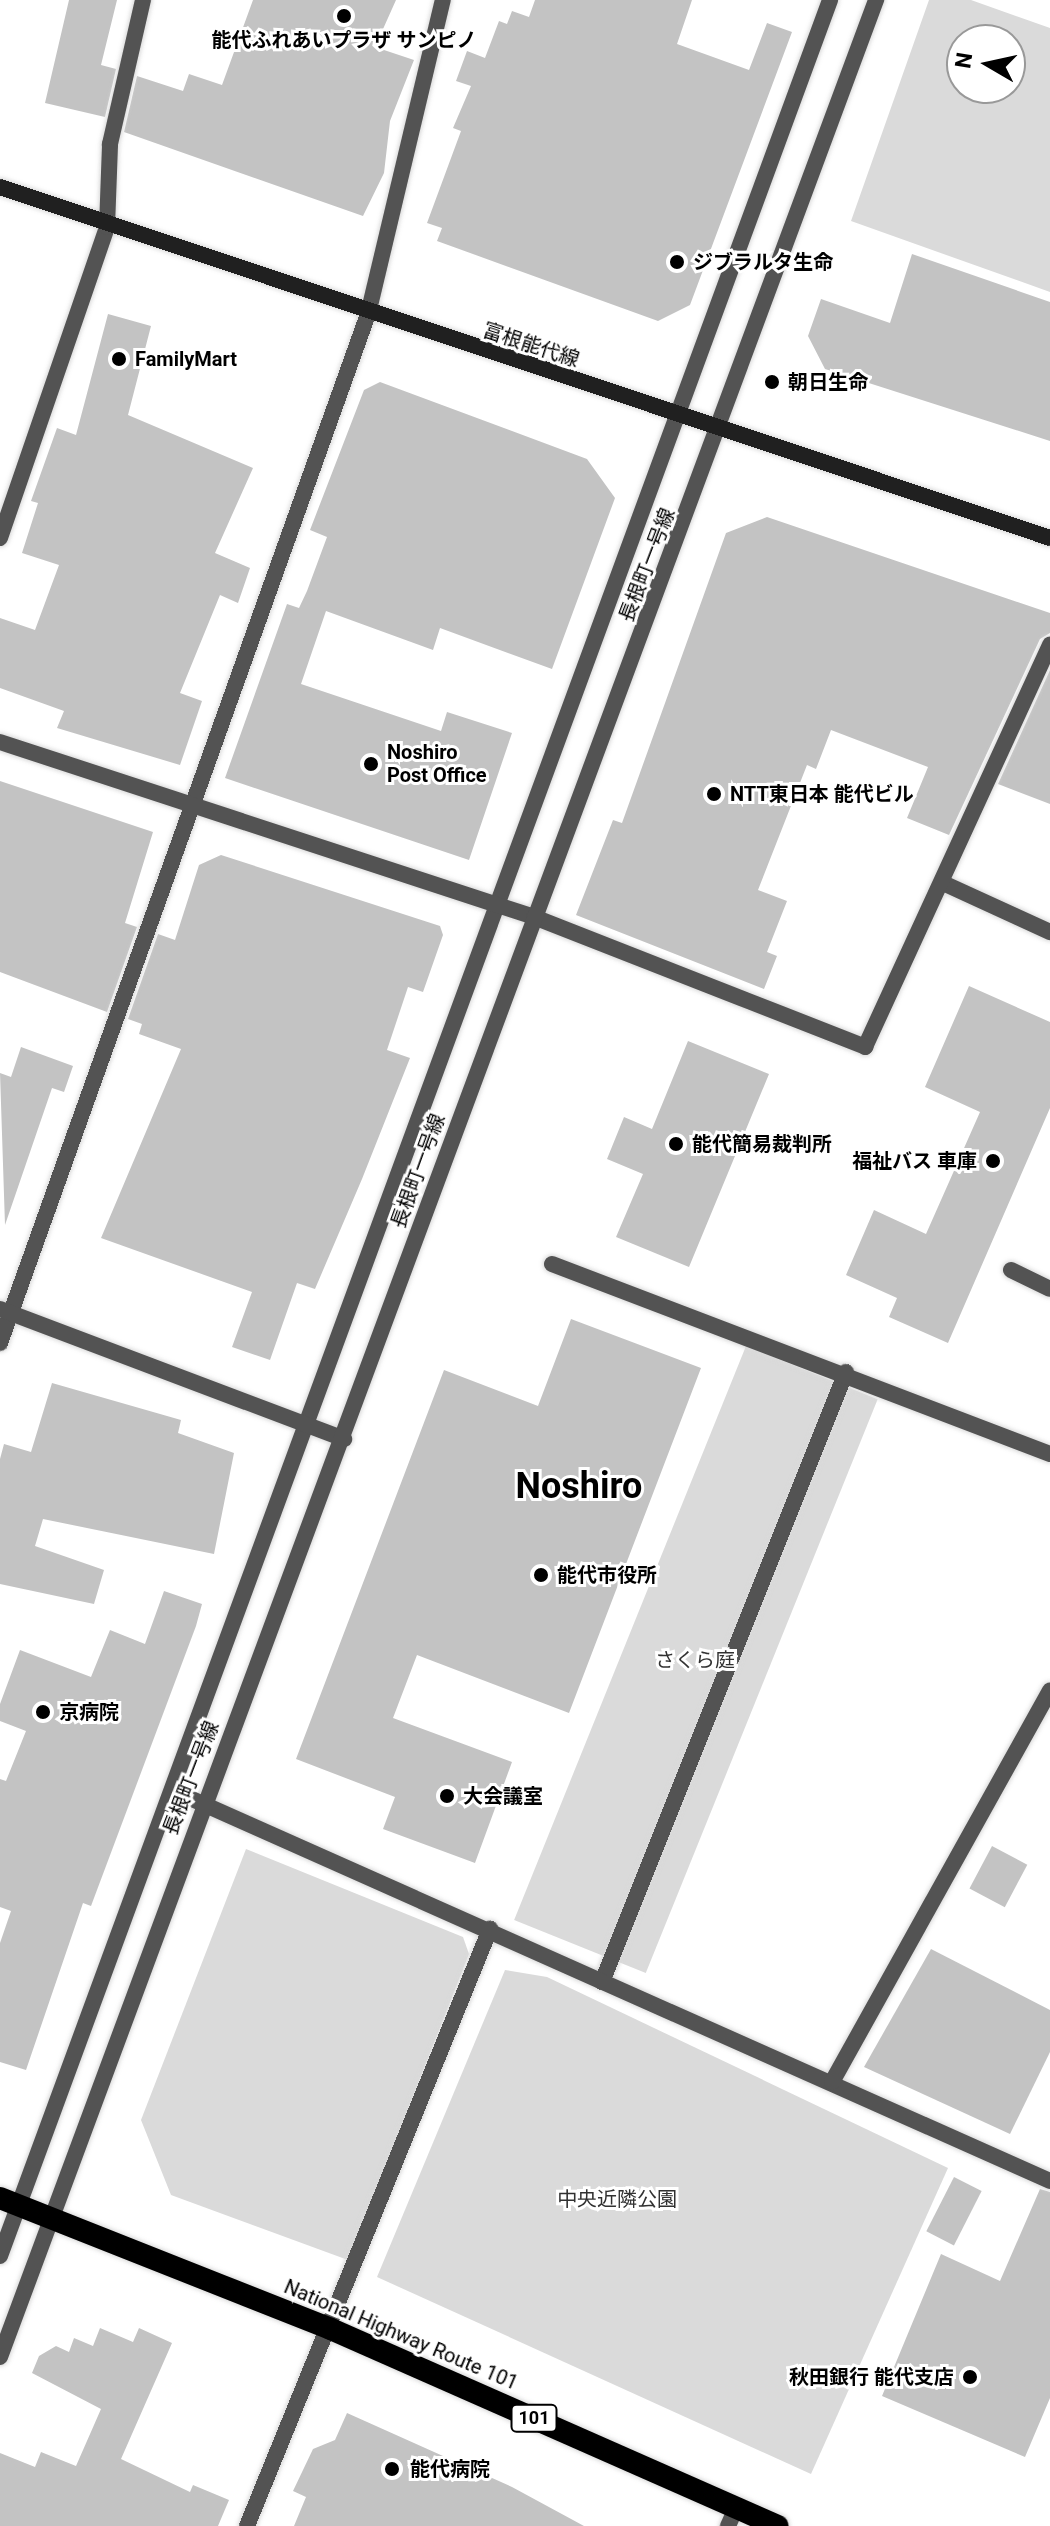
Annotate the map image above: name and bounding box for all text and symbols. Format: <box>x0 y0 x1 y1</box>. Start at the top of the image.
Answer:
marker: 能代ふれあいプラザ サンピノ <box>335 7 353 25</box>
north arrow <box>946 24 1026 104</box>
place label: 能代ふれあいプラザ サンピノ <box>212 28 476 52</box>
text: N <box>950 51 977 70</box>
place label: ジブラルタ生命 <box>693 250 833 274</box>
marker: ジブラルタ生命 <box>668 253 686 271</box>
street label: 富根能代線 <box>480 318 582 372</box>
place label: FamilyMart <box>135 347 237 371</box>
marker: FamilyMart <box>110 350 128 368</box>
place label: 朝日生命 <box>788 370 868 394</box>
marker: 朝日生命 <box>763 373 781 391</box>
street label: 長根町一号線 <box>614 505 680 625</box>
place label: Noshiro Post Office <box>387 740 487 787</box>
marker: Noshiro Post Office <box>362 755 380 773</box>
place label: NTT東日本 能代ビル <box>730 782 914 806</box>
marker: NTT東日本 能代ビル <box>705 785 723 803</box>
street label: 長根町一号線 <box>386 1111 450 1231</box>
place label: 能代簡易裁判所 <box>692 1132 832 1156</box>
marker: 能代簡易裁判所 <box>667 1135 685 1153</box>
place label: 福祉バス 車庫 <box>852 1149 977 1173</box>
marker: 福祉バス 車庫 <box>984 1152 1002 1170</box>
district label: Noshiro <box>516 1465 642 1509</box>
place label: 能代市役所 <box>557 1563 657 1587</box>
marker: 能代市役所 <box>532 1566 550 1584</box>
park label: さくら庭 <box>655 1648 735 1672</box>
place label: 京病院 <box>59 1700 119 1724</box>
marker: 京病院 <box>34 1703 52 1721</box>
street label: 長根町一号線 <box>158 1718 224 1838</box>
place label: 大会議室 <box>463 1784 543 1808</box>
marker: 大会議室 <box>438 1787 456 1805</box>
park label: 中央近隣公園 <box>557 2187 677 2211</box>
street label: National Highway Route 101 <box>280 2275 522 2395</box>
place label: 秋田銀行 能代支店 <box>789 2365 954 2389</box>
marker: 秋田銀行 能代支店 <box>961 2368 979 2386</box>
road number: 101 <box>510 2404 558 2432</box>
place label: 能代病院 <box>410 2457 490 2481</box>
marker: 能代病院 <box>381 2458 403 2480</box>

